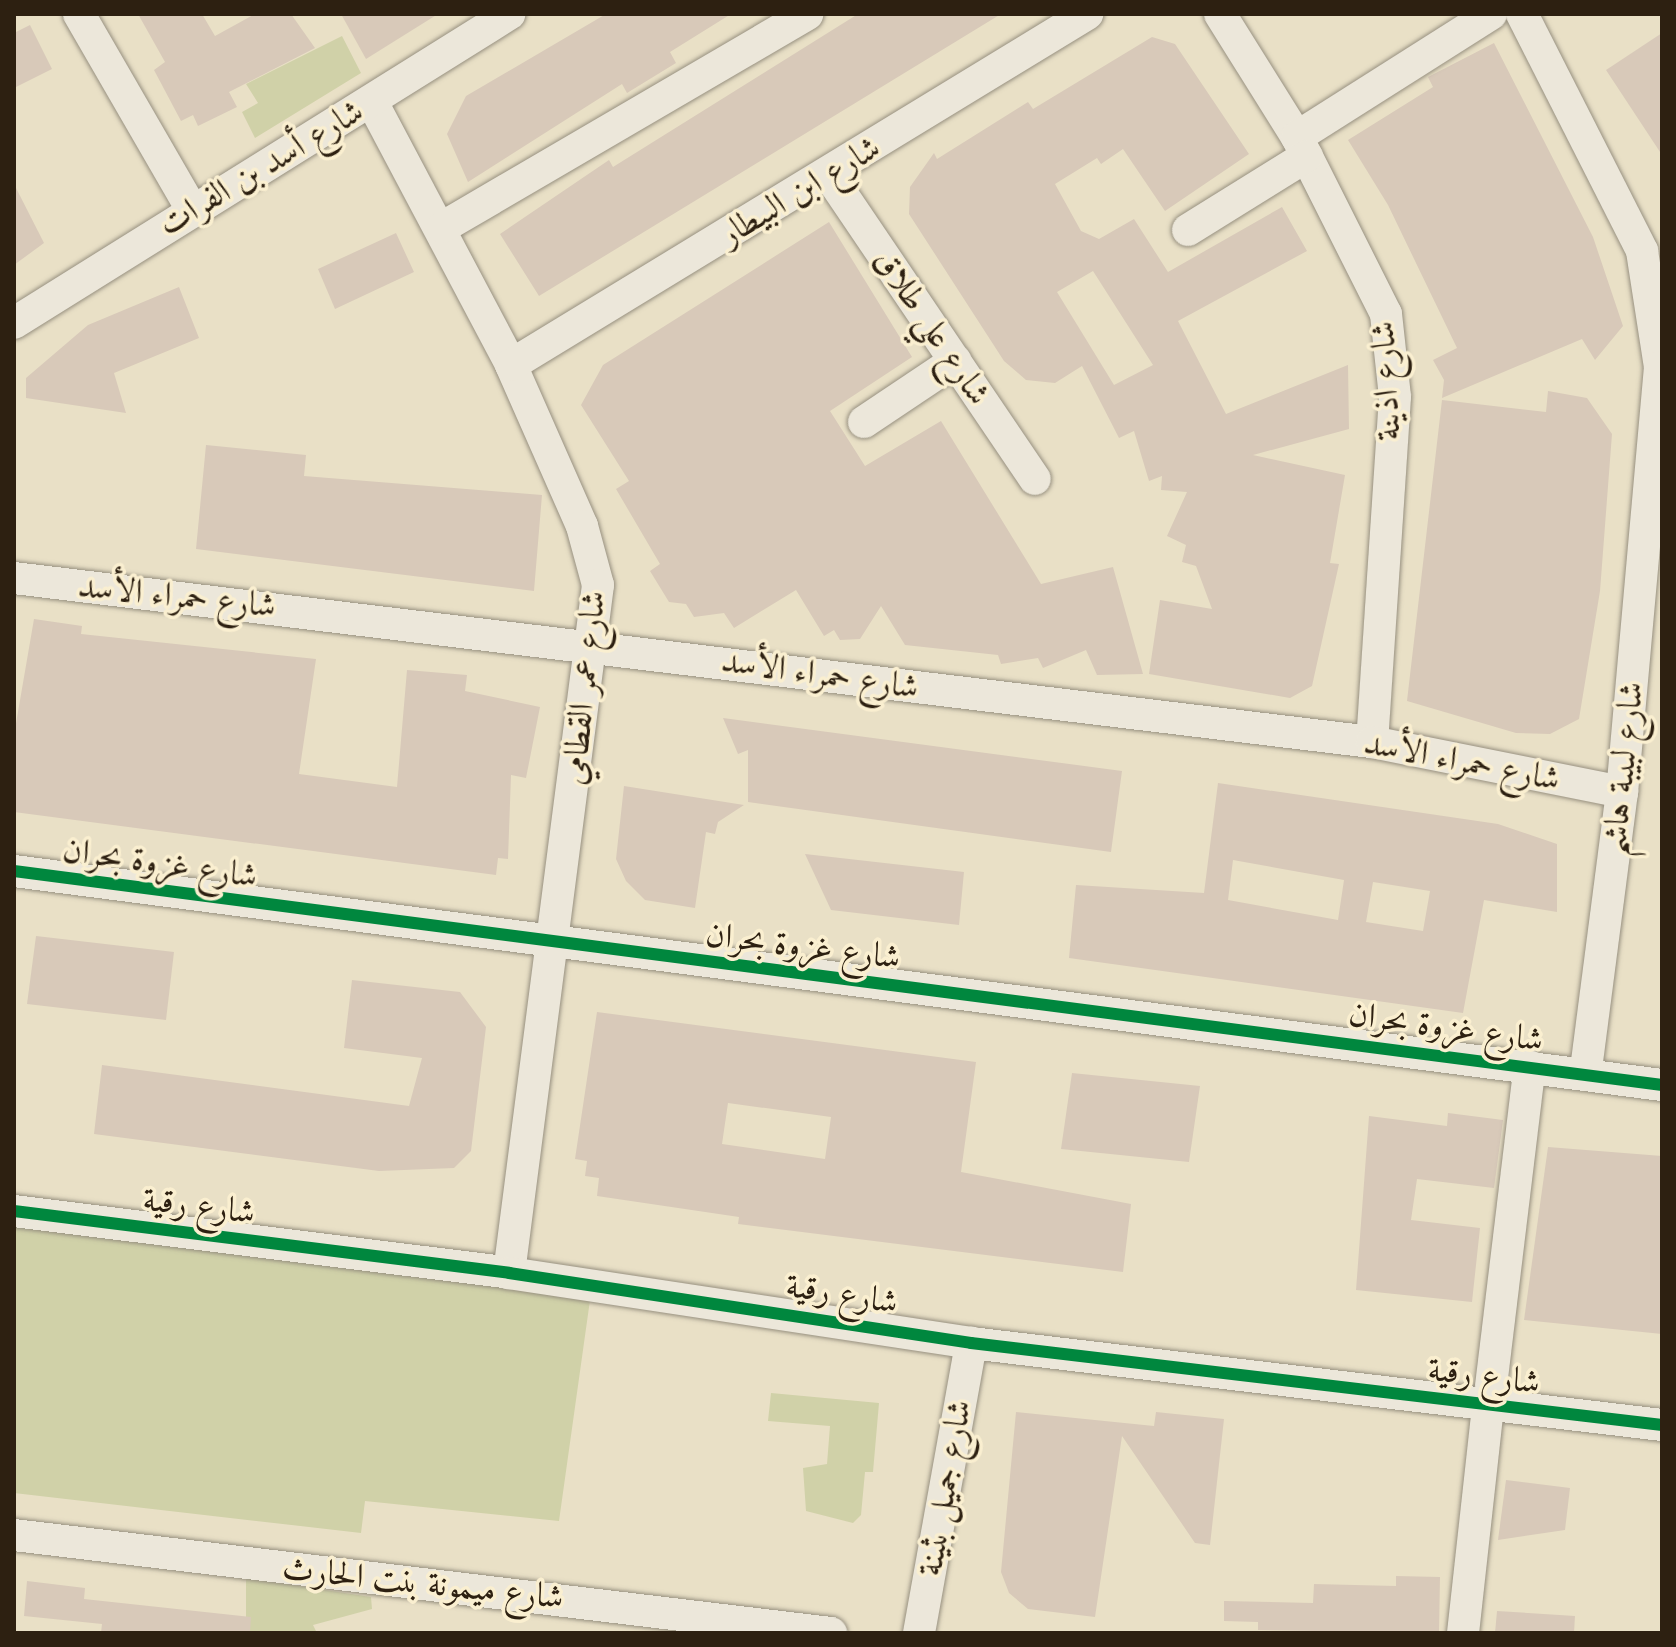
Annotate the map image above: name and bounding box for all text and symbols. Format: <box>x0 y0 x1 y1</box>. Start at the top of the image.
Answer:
street label: شارع أسد بن الفرات <box>151 91 371 245</box>
street label: شارع ابن البيطار <box>712 127 888 255</box>
street label: شارع علي طلاق <box>865 241 999 413</box>
street label: شارع اذينة <box>1363 320 1409 442</box>
street label: شارع حمراء الأسد <box>76 565 278 627</box>
street label: شارع عمر القطامي <box>554 589 614 787</box>
street label: شارع حمراء الأسد <box>719 640 921 708</box>
street label: شارع لبيبة هاشم <box>1594 680 1652 858</box>
street label: شارع حمراء الأسد <box>1361 722 1563 800</box>
street label: شارع غزوة بحران <box>60 829 260 897</box>
street label: شارع غزوة بحران <box>703 914 903 978</box>
street label: شارع غزوة بحران <box>1346 993 1546 1061</box>
street label: شارع رقية <box>140 1179 258 1233</box>
street label: شارع رقية <box>783 1265 901 1323</box>
street label: شارع رقية <box>1425 1349 1543 1403</box>
street label: شارع جميل بثينة <box>909 1397 981 1579</box>
street label: شارع ميمونة بنت الحارث <box>280 1548 566 1618</box>

